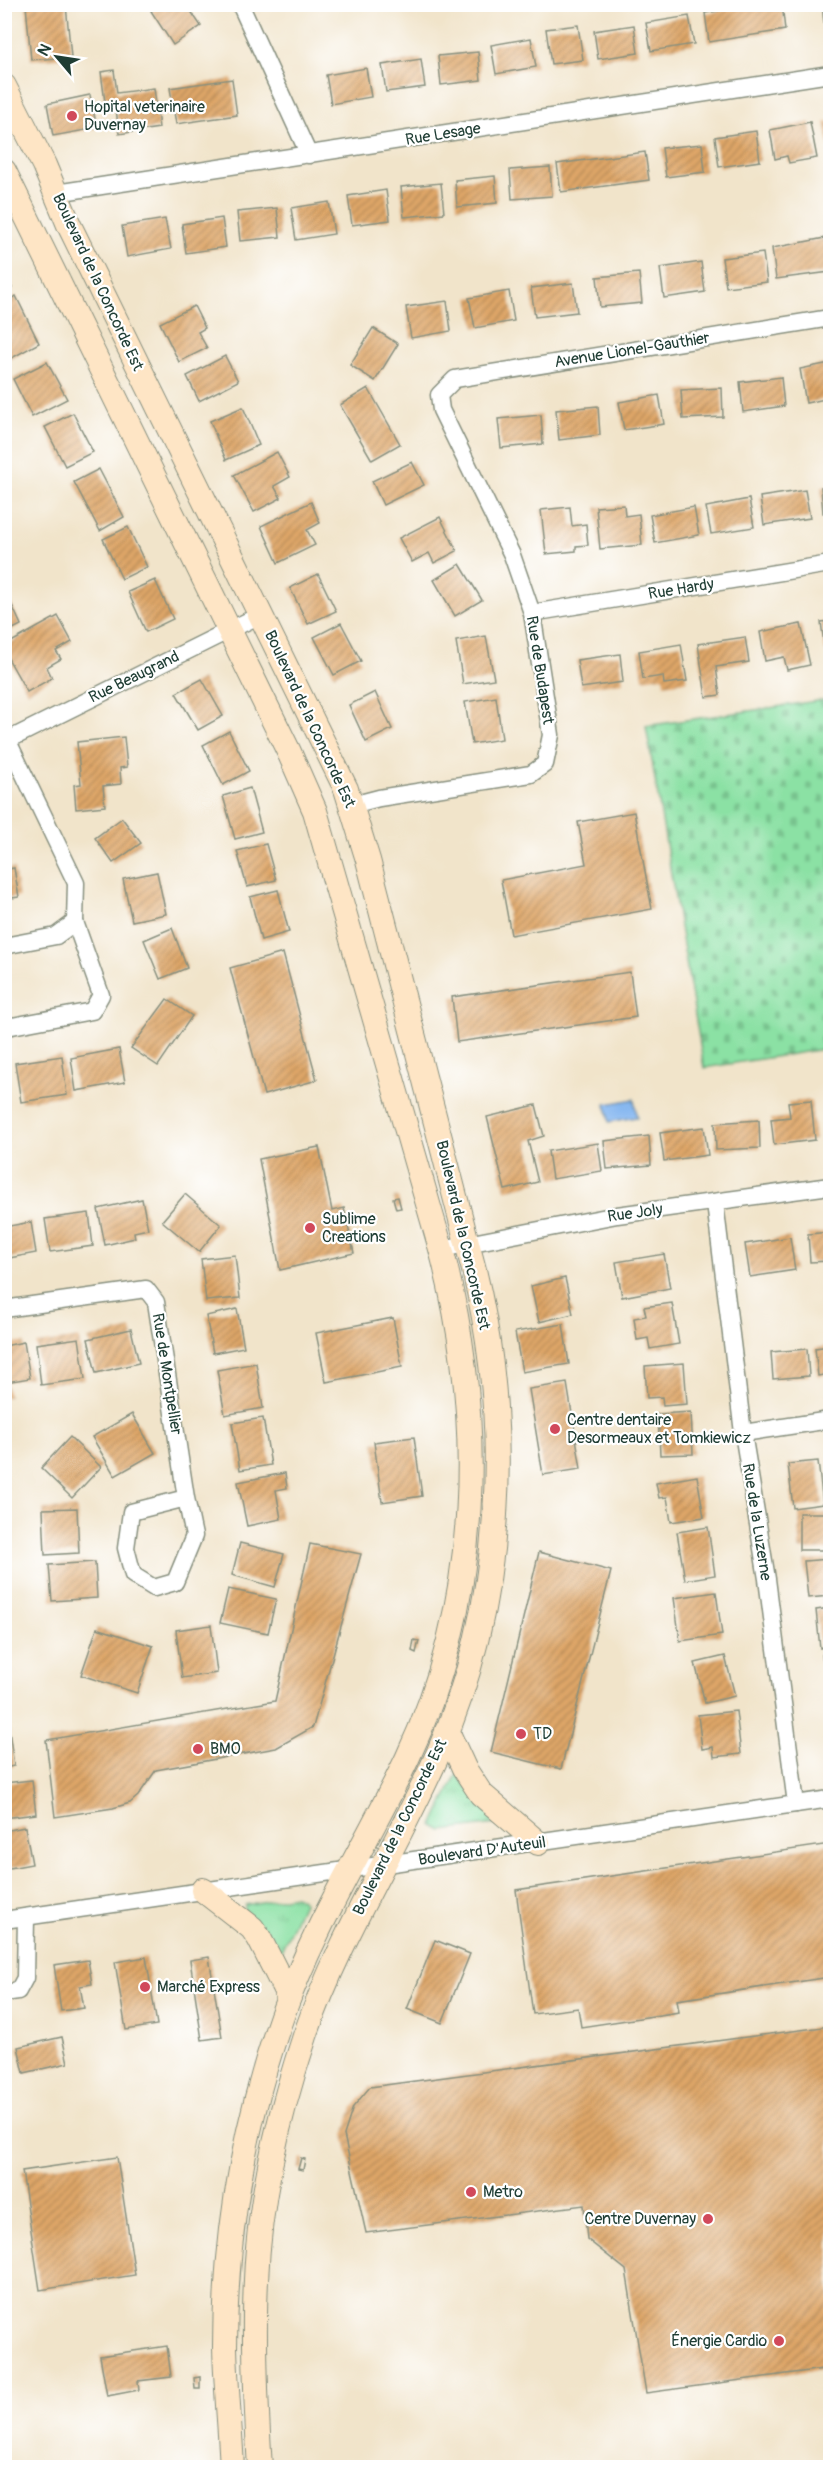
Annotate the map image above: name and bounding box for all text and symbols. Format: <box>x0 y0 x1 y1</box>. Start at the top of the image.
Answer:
north arrow <box>27 27 87 87</box>
text: N <box>33 40 56 60</box>
place label: Hopital veterinaire Duvernay <box>84 97 205 135</box>
marker: Hopital veterinaire Duvernay <box>65 109 79 123</box>
street label: Rue Lesage <box>404 118 482 150</box>
street label: Boulevard de la Concorde Est <box>48 190 148 374</box>
street label: Avenue Lionel-Gauthier <box>553 328 711 372</box>
street label: Rue Hardy <box>647 574 715 604</box>
street label: Rue de Budapest <box>522 614 559 726</box>
street label: Boulevard de la Concorde Est <box>260 627 360 811</box>
street label: Rue Beaugrand <box>85 646 183 708</box>
street label: Boulevard de la Concorde Est <box>431 1138 495 1332</box>
street label: Rue Joly <box>606 1199 664 1227</box>
place label: Sublime Creations <box>322 1209 386 1247</box>
marker: Sublime Creations <box>303 1221 317 1235</box>
street label: Rue de Montpellier <box>148 1312 187 1437</box>
place label: Centre dentaire Desormeaux et Tomkiewicz <box>567 1410 751 1448</box>
marker: Centre dentaire Desormeaux et Tomkiewicz <box>548 1422 562 1436</box>
street label: Rue de la Luzerne <box>738 1462 776 1582</box>
place label: TD <box>533 1724 552 1744</box>
marker: TD <box>514 1727 528 1741</box>
street label: Boulevard de la Concorde Est <box>349 1735 452 1918</box>
place label: BMO <box>210 1739 241 1759</box>
marker: BMO <box>191 1742 205 1756</box>
street label: Boulevard D'Auteuil <box>417 1832 547 1870</box>
place label: Marché Express <box>157 1977 260 1997</box>
marker: Marché Express <box>138 1980 152 1994</box>
place label: Metro <box>483 2182 523 2202</box>
marker: Metro <box>464 2185 478 2199</box>
place label: Centre Duvernay <box>585 2209 696 2229</box>
marker: Centre Duvernay <box>701 2212 715 2226</box>
place label: Énergie Cardio <box>671 2331 767 2351</box>
marker: Énergie Cardio <box>772 2334 786 2348</box>

